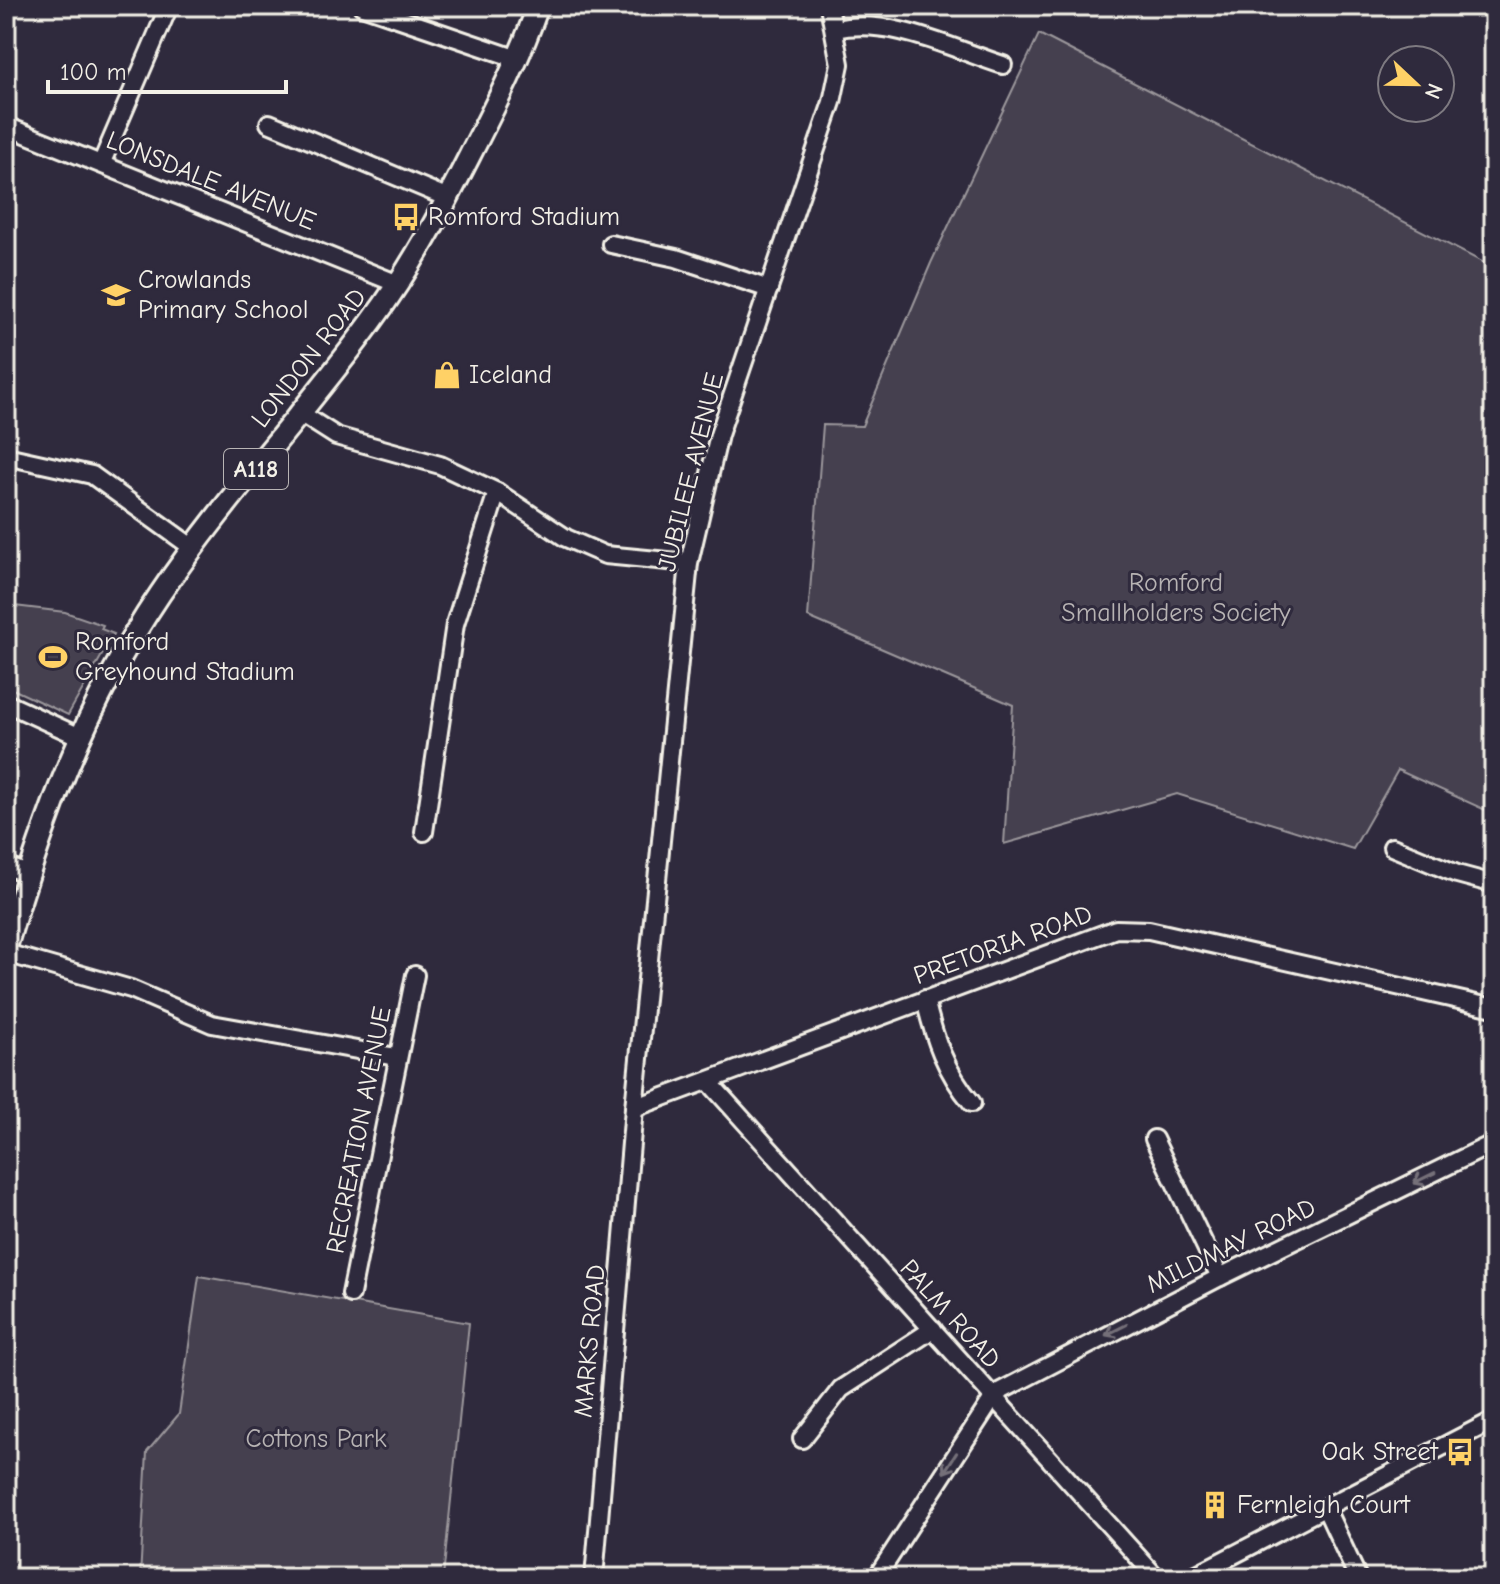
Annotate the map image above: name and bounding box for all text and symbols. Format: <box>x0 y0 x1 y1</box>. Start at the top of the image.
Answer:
scale bar <box>48 44 286 94</box>
north arrow <box>1376 44 1456 124</box>
text: 100 m <box>60 58 127 86</box>
text: N <box>1419 80 1448 103</box>
street label: LONSDALE AVENUE <box>102 125 320 237</box>
bus stop icon: Romford Stadium <box>391 202 421 232</box>
place label: Romford Stadium <box>428 202 620 232</box>
place label: Crowlands Primary School <box>138 265 308 325</box>
school or university icon: Crowlands Primary School <box>101 280 131 310</box>
street label: LONDON ROAD <box>245 282 373 434</box>
shop icon: Iceland <box>432 360 462 390</box>
place label: Iceland <box>469 360 552 390</box>
street label: JUBILEE AVENUE <box>652 370 730 574</box>
road number: A118 <box>224 449 288 489</box>
park label: Romford Smallholders Society <box>1061 568 1291 628</box>
place label: Romford Greyhound Stadium <box>75 627 295 687</box>
sports icon: Romford Greyhound Stadium <box>38 642 68 672</box>
street label: PRETORIA ROAD <box>910 899 1096 991</box>
street label: RECREATION AVENUE <box>320 1004 398 1256</box>
one-way arrow <box>1412 1170 1436 1186</box>
street label: MILDMAY ROAD <box>1142 1192 1320 1300</box>
street label: PALM ROAD <box>893 1254 1007 1374</box>
street label: MARKS ROAD <box>568 1263 612 1419</box>
one-way arrow <box>1104 1323 1128 1338</box>
park label: Cottons Park <box>245 1424 387 1454</box>
place label: Oak Street <box>1321 1437 1440 1467</box>
bus stop icon: Oak Street <box>1445 1437 1475 1467</box>
one-way arrow <box>942 1452 958 1474</box>
building icon: Fernleigh Court <box>1200 1490 1230 1520</box>
place label: Fernleigh Court <box>1237 1490 1412 1520</box>

